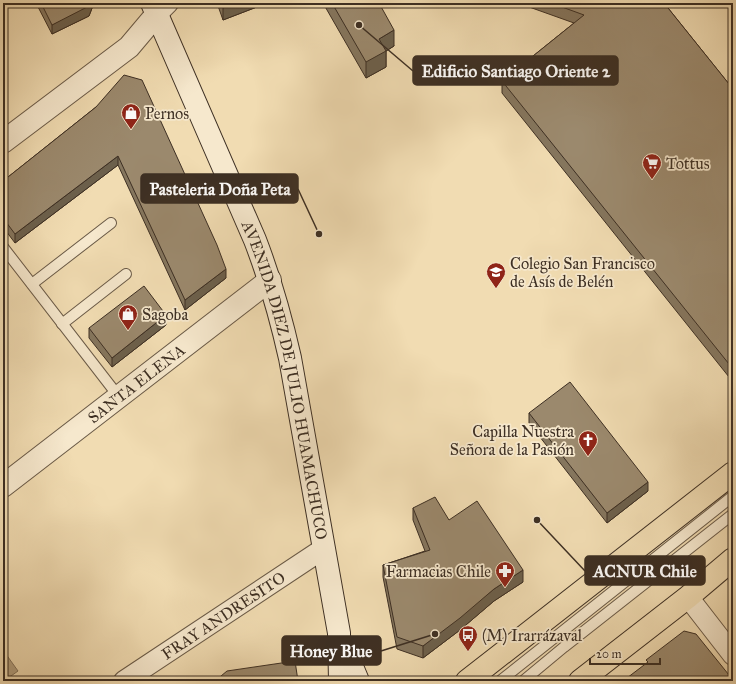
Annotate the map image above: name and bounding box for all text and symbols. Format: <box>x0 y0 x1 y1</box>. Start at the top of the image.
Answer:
callout: Edificio Santiago Oriente 2 <box>413 56 618 85</box>
text: Edificio Santiago Oriente 2 <box>422 61 611 82</box>
shop icon: Pernos <box>120 102 142 130</box>
place label: Pernos <box>145 104 189 123</box>
supermarket icon: Tottus <box>641 152 663 180</box>
place label: Tottus <box>666 154 710 173</box>
callout: Pasteleria Doña Peta <box>141 174 298 203</box>
text: Pasteleria Doña Peta <box>149 179 291 200</box>
street label: AVENIDA DIEZ DE JULIO HUAMACHUCO <box>237 217 331 541</box>
place label: Colegio San Francisco de Asís de Belén <box>510 254 655 291</box>
school or university icon: Colegio San Francisco de Asís de Belén <box>485 261 507 289</box>
shop icon: Sagoba <box>117 303 139 331</box>
place label: Sagoba <box>142 305 188 325</box>
street label: SANTA ELENA <box>84 340 189 427</box>
place label: Capilla Nuestra Señora de la Pasión <box>450 422 574 459</box>
church icon: Capilla Nuestra Señora de la Pasión <box>577 429 599 457</box>
callout: ACNUR Chile <box>585 556 705 585</box>
pharmacy icon: Farmacias Chile <box>494 560 516 588</box>
text: ACNUR Chile <box>592 561 697 582</box>
place label: Farmacias Chile <box>386 562 491 581</box>
street label: FRAY ANDRESITO <box>158 568 289 663</box>
bus stop icon: (M) Irarrázaval <box>457 624 479 652</box>
place label: (M) Irarrázaval <box>482 626 583 646</box>
callout: Honey Blue <box>282 636 381 665</box>
scale bar <box>590 640 660 666</box>
text: Honey Blue <box>290 641 372 662</box>
text: 20 m <box>596 647 622 661</box>

